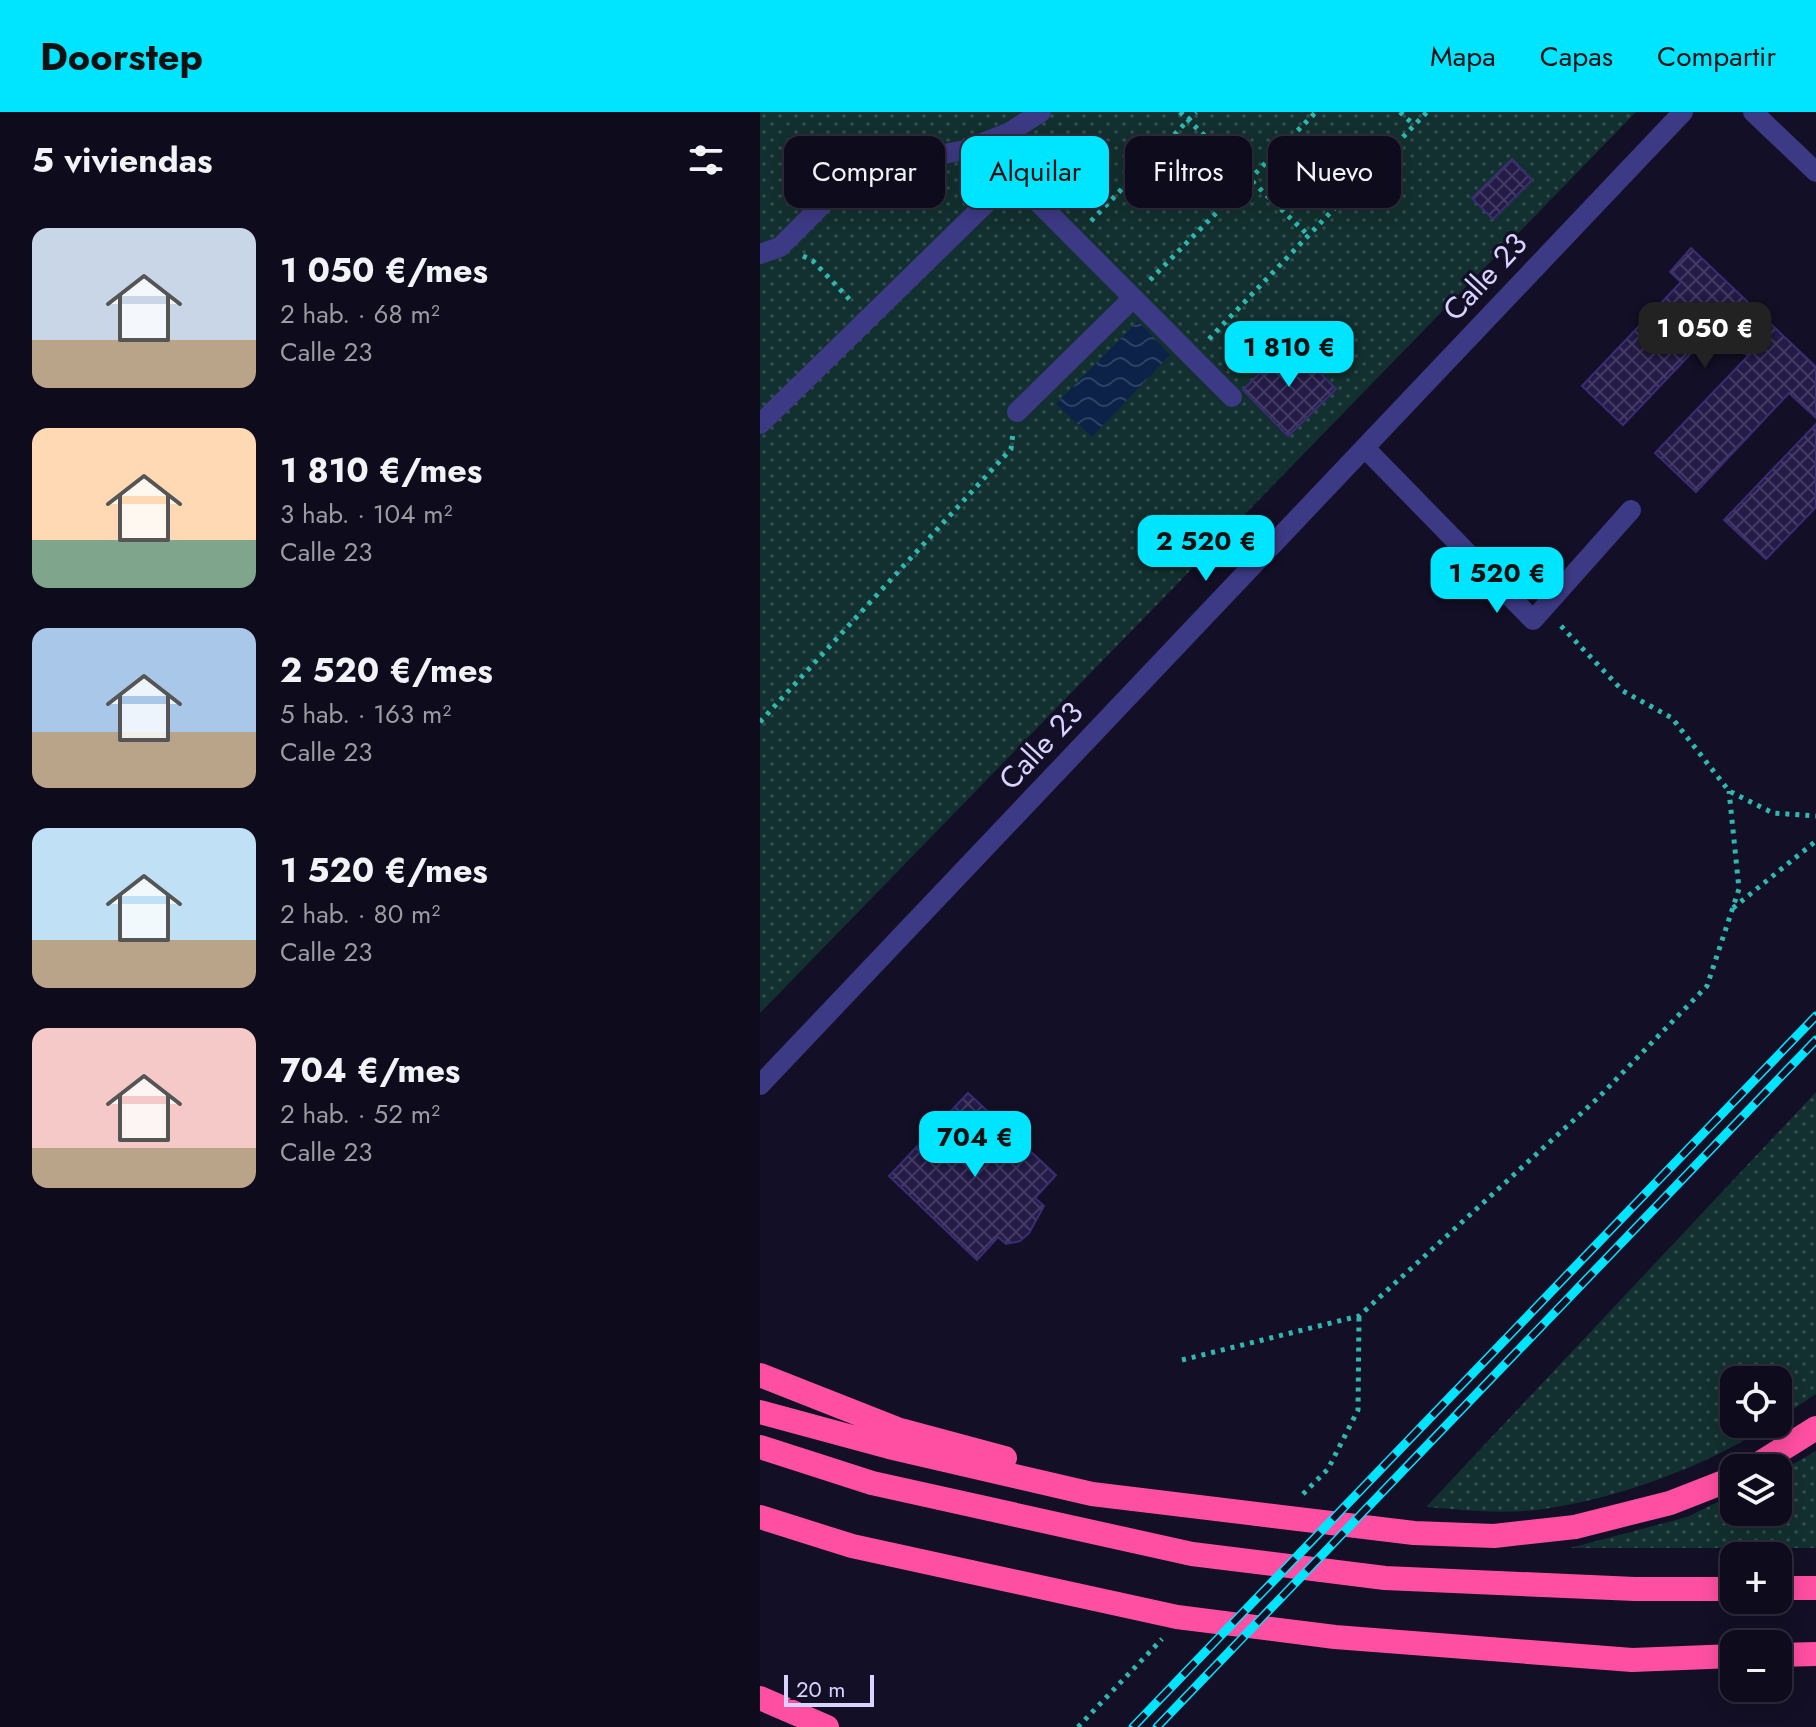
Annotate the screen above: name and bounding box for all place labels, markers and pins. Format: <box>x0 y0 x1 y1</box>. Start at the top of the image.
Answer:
pin: 1 050 € <box>1631 302 1779 370</box>
pin: 1 810 € <box>1215 321 1363 389</box>
pin: 2 520 € <box>1132 515 1280 583</box>
pin: 1 520 € <box>1423 547 1571 615</box>
pin: 704 € <box>919 1111 1031 1179</box>

